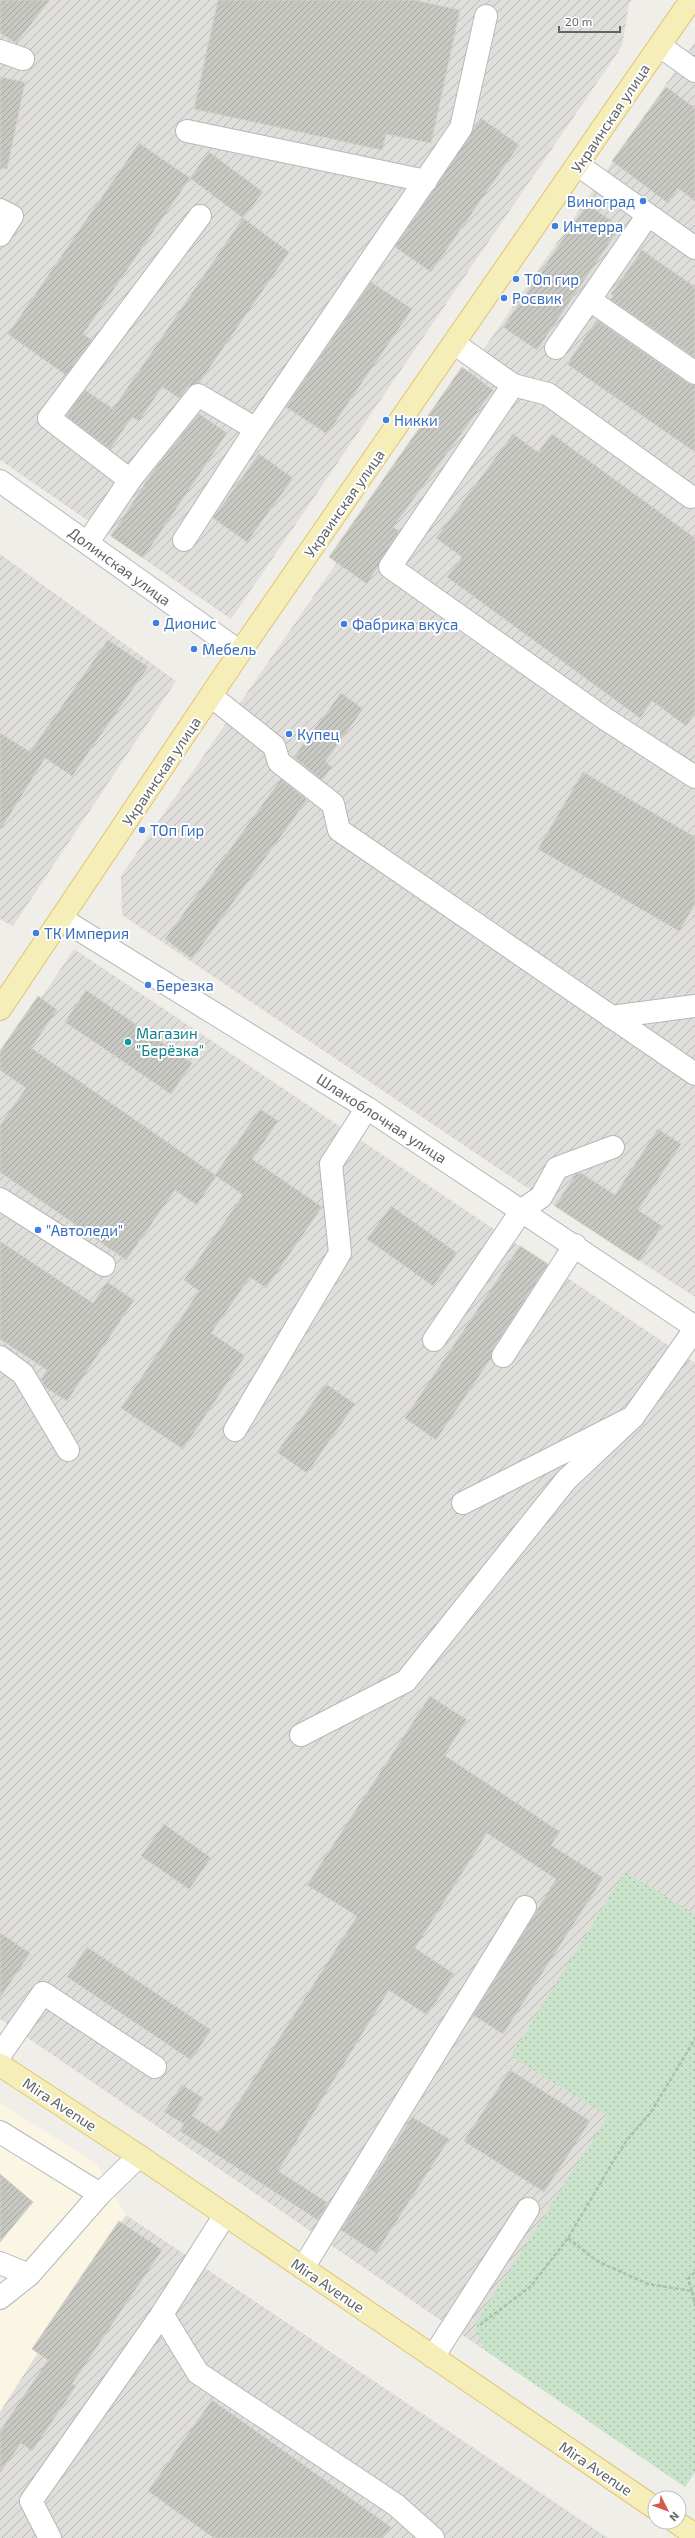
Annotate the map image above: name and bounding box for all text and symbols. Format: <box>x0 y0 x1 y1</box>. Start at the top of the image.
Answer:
scale bar <box>559 8 620 34</box>
text: 20 m <box>565 14 592 28</box>
street label: Украинская улица <box>567 60 654 177</box>
place label: Виноград <box>567 192 635 210</box>
marker: Виноград <box>638 196 648 206</box>
place label: Интерра <box>563 217 623 235</box>
marker: Интерра <box>550 221 560 231</box>
place label: ТОп гир <box>524 270 579 288</box>
marker: ТОп гир <box>511 274 521 284</box>
place label: Росвик <box>512 289 562 307</box>
marker: Росвик <box>499 293 509 303</box>
place label: Никки <box>394 411 438 429</box>
marker: Никки <box>381 415 391 425</box>
street label: Украинская улица <box>300 446 389 561</box>
street label: Долинская улица <box>65 523 175 610</box>
place label: Дионис <box>164 614 217 632</box>
place label: Фабрика вкуса <box>352 615 458 634</box>
marker: Дионис <box>151 618 161 628</box>
marker: Фабрика вкуса <box>339 619 349 629</box>
place label: Мебель <box>202 640 256 658</box>
marker: Мебель <box>189 644 199 654</box>
street label: Украинская улица <box>118 713 205 830</box>
place label: Купец <box>297 725 339 744</box>
marker: Купец <box>284 729 294 739</box>
place label: ТОп Гир <box>150 821 204 839</box>
marker: ТОп Гир <box>137 825 147 835</box>
place label: ТК Империя <box>44 924 129 942</box>
marker: ТК Империя <box>31 928 41 938</box>
place label: Березка <box>156 976 214 994</box>
marker: Березка <box>143 980 153 990</box>
place label: Магазин "Берёзка" <box>136 1024 204 1059</box>
marker: Магазин "Берёзка" <box>123 1037 133 1047</box>
street label: Шлакоблочная улица <box>313 1069 450 1168</box>
place label: "Автоледи" <box>46 1221 123 1239</box>
marker: "Автоледи" <box>33 1225 43 1235</box>
street label: Mira Avenue <box>20 2073 100 2135</box>
street label: Mira Avenue <box>288 2254 368 2316</box>
street label: Mira Avenue <box>556 2437 636 2499</box>
north arrow <box>647 2490 687 2530</box>
text: N <box>667 2510 682 2524</box>

